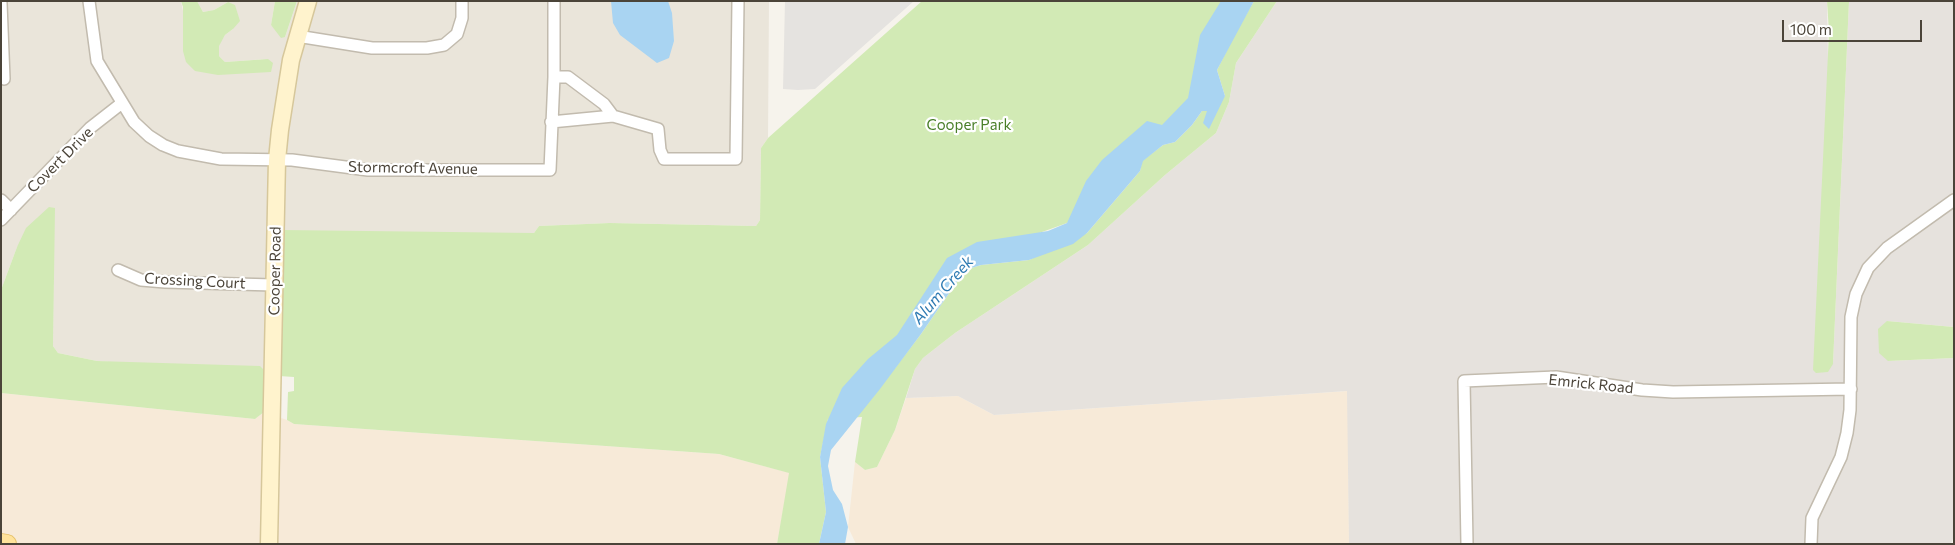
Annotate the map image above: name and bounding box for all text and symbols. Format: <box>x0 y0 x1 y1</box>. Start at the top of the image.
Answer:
scale bar <box>1785 10 1925 42</box>
text: 100 m <box>1790 20 1832 38</box>
park label: Cooper Park <box>926 116 1012 134</box>
street label: Covert Drive <box>23 123 97 197</box>
street label: Stormcroft Avenue <box>348 158 478 178</box>
street label: Cooper Road <box>265 226 285 316</box>
water label: Alum Creek <box>908 252 978 328</box>
street label: Crossing Court <box>144 269 246 293</box>
street label: Emrick Road <box>1548 371 1634 397</box>

